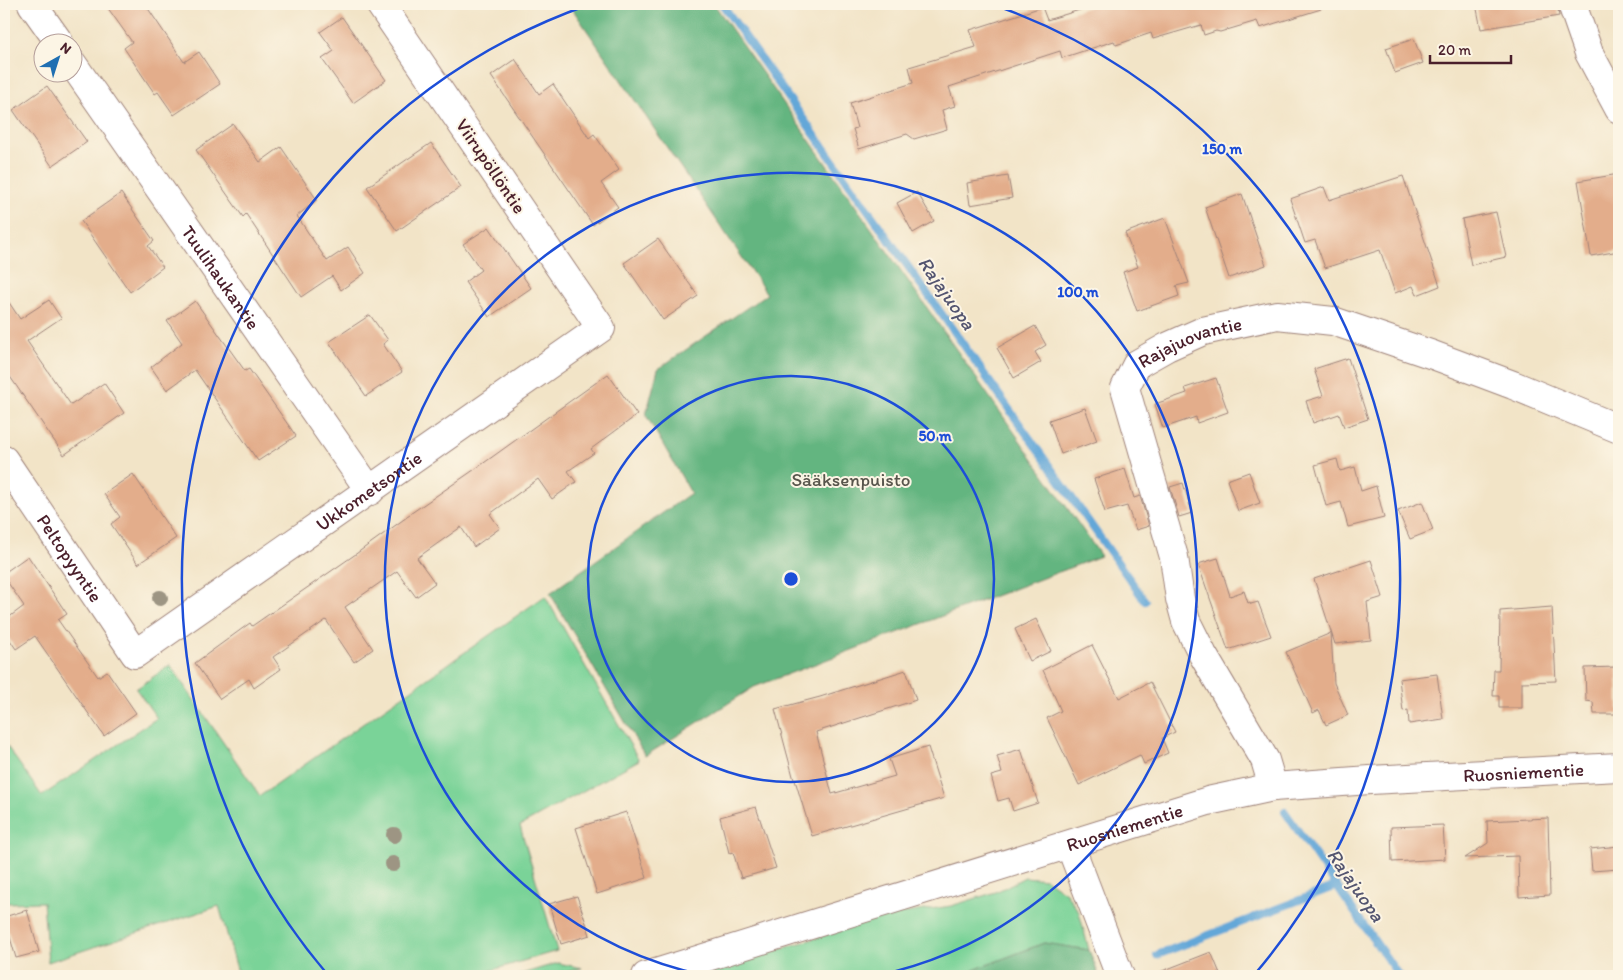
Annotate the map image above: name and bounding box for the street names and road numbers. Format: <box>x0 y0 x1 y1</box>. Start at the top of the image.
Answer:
street label: Viirupöllöntie <box>451 114 531 218</box>
street label: Tuulihaukantie <box>177 221 265 334</box>
street label: Rajajuovantie <box>1134 311 1244 373</box>
street label: Ukkometsontie <box>311 446 426 536</box>
street label: Peltopyyntie <box>32 509 108 606</box>
street label: Ruosniementie <box>1462 757 1584 787</box>
street label: Ruosniementie <box>1063 798 1186 856</box>

